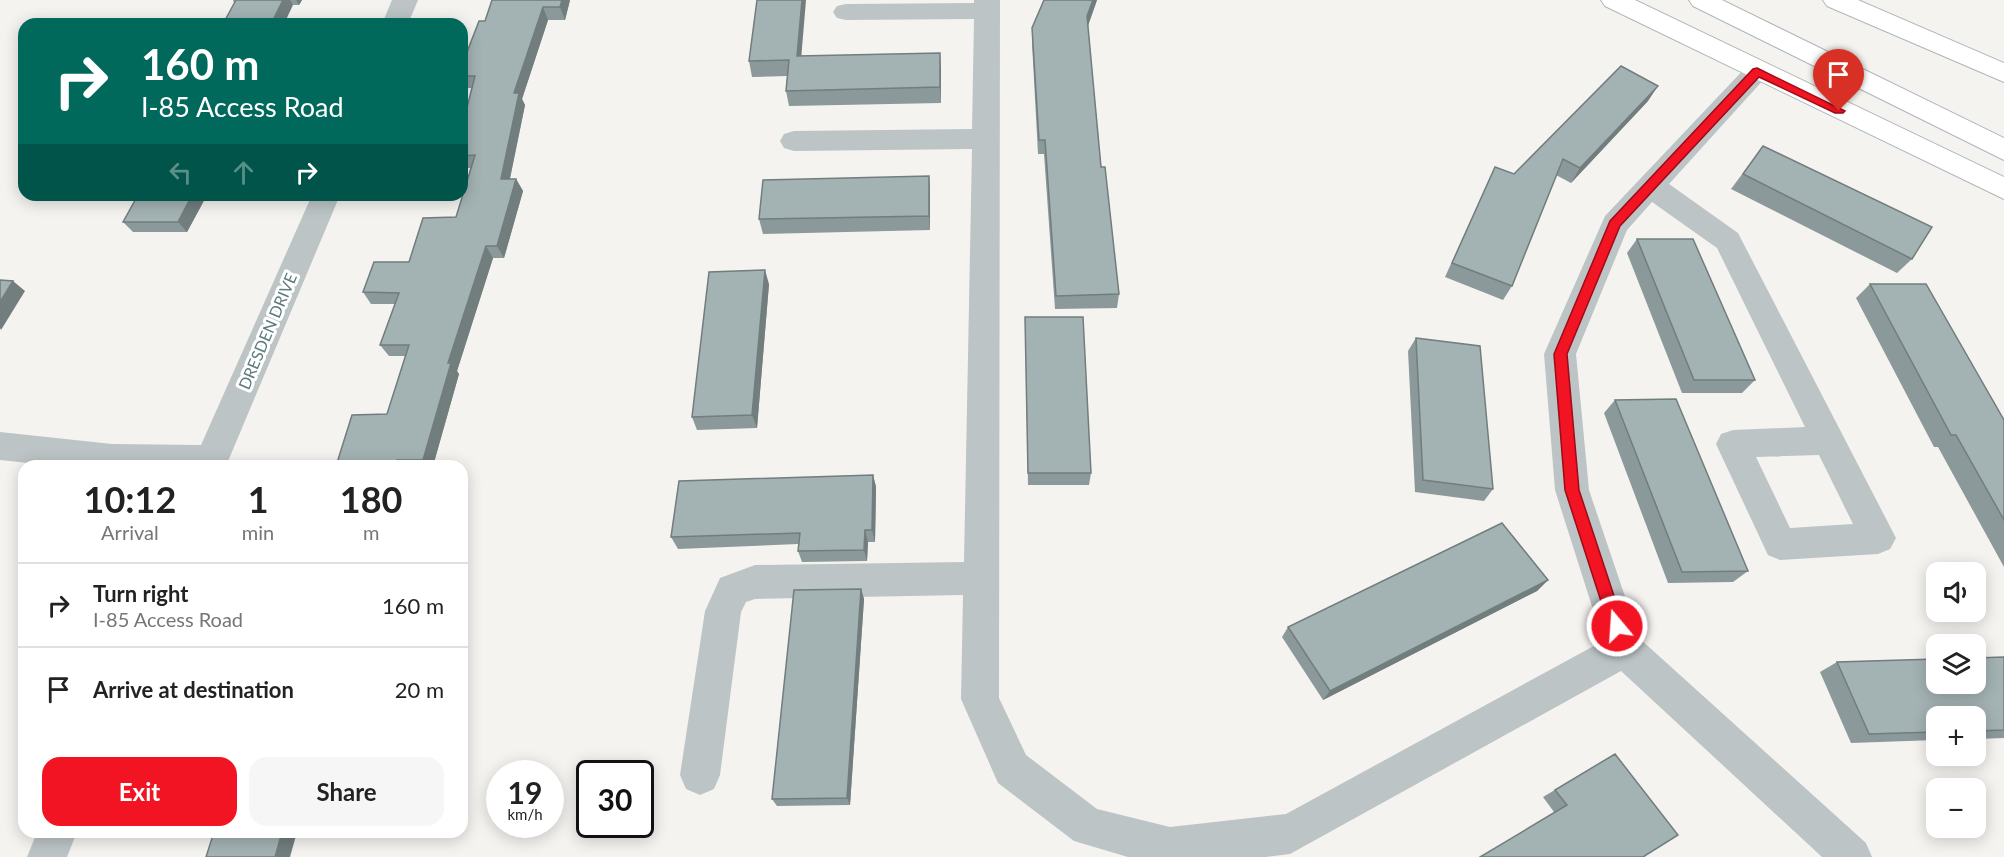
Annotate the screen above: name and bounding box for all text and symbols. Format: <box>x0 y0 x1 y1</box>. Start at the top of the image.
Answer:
text: 160 m <box>141 39 259 89</box>
icon: right <box>42 42 120 120</box>
pin <box>1813 49 1864 111</box>
icon: arrive <box>1822 58 1855 91</box>
text: I-85 Access Road <box>141 90 344 123</box>
icon: left <box>164 156 197 189</box>
icon: ahead <box>227 156 260 189</box>
icon: right <box>290 156 323 189</box>
street label: DRESDEN DRIVE <box>234 270 300 392</box>
text: 10:12 <box>84 477 176 521</box>
text: 1 <box>248 477 269 521</box>
text: 180 <box>340 477 402 521</box>
text: Arrival <box>101 520 159 544</box>
text: min <box>242 520 274 544</box>
text: m <box>363 520 379 544</box>
map controls <box>1926 562 1986 838</box>
button: sound <box>1926 562 1986 622</box>
text: Turn right <box>93 580 188 607</box>
icon: right <box>42 589 75 622</box>
text: 160 m <box>382 592 444 619</box>
position arrow <box>1585 594 1649 658</box>
text: I-85 Access Road <box>93 607 243 631</box>
button: layers <box>1926 634 1986 694</box>
icon: arrive <box>42 673 75 706</box>
text: Arrive at destination <box>93 676 294 703</box>
text: 20 m <box>395 676 444 703</box>
button: + <box>1926 706 1986 766</box>
button: Exit <box>42 757 237 826</box>
button: Share <box>249 757 444 826</box>
speed limit sign: 30 <box>576 760 654 838</box>
text: 19 <box>508 774 542 810</box>
button: − <box>1926 778 1986 838</box>
text: km/h <box>507 805 543 823</box>

